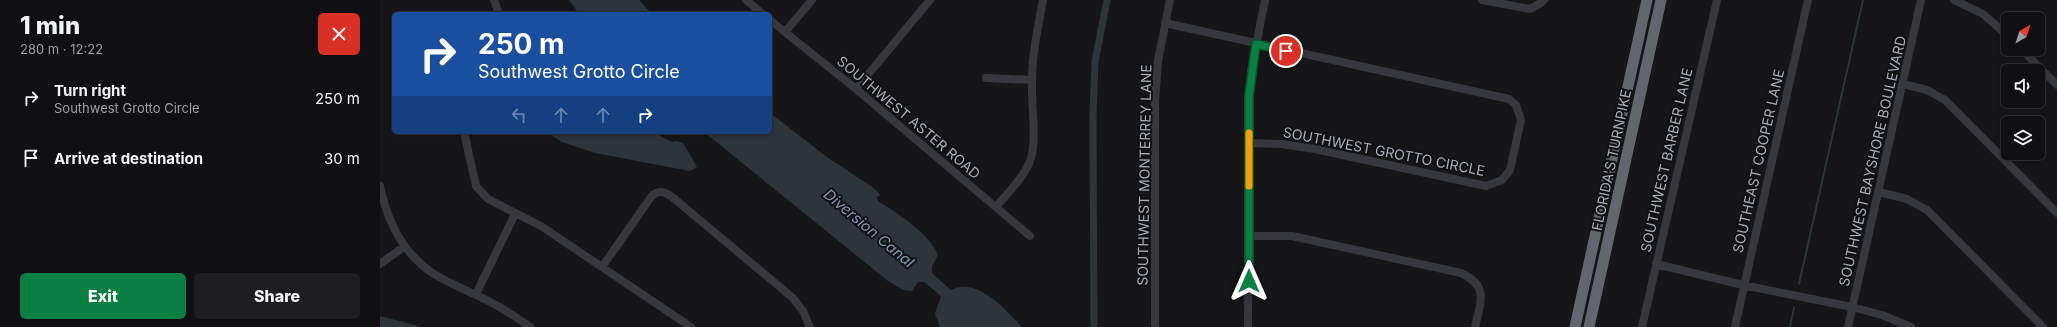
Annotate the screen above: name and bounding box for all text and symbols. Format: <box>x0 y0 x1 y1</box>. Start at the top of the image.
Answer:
text: 1 min <box>20 11 80 40</box>
north arrow <box>2001 12 2045 56</box>
map controls <box>2001 12 2045 160</box>
button: close <box>318 13 360 55</box>
text: 250 m <box>478 27 565 61</box>
icon: right <box>412 28 464 80</box>
pin <box>1269 34 1303 68</box>
street label: SOUTHWEST BAYSHORE BOULEVARD <box>1835 34 1909 288</box>
icon: arrive <box>1275 40 1297 62</box>
text: 280 m · 12:22 <box>20 41 103 57</box>
street label: SOUTHWEST ASTER ROAD <box>834 52 984 182</box>
text: Southwest Grotto Circle <box>478 61 680 82</box>
street label: SOUTHWEST MONTERREY LANE <box>1134 64 1154 286</box>
button: sound <box>2001 64 2045 108</box>
street label: SOUTHWEST BARBER LANE <box>1637 66 1695 254</box>
street label: SOUTHEAST COOPER LANE <box>1729 67 1787 255</box>
text: Turn right <box>54 81 126 100</box>
icon: right <box>20 87 42 109</box>
street label: FLORIDA'S TURNPIKE <box>1588 88 1634 232</box>
text: 250 m <box>315 89 360 108</box>
text: Southwest Grotto Circle <box>54 100 200 116</box>
icon: left <box>508 104 530 126</box>
icon: ahead <box>550 104 572 126</box>
icon: ahead <box>592 104 614 126</box>
icon: right <box>634 104 656 126</box>
button: layers <box>2001 116 2045 160</box>
street label: SOUTHWEST GROTTO CIRCLE <box>1282 123 1486 179</box>
icon: arrive <box>20 147 42 169</box>
text: Arrive at destination <box>54 149 203 168</box>
text: 30 m <box>324 149 360 168</box>
water label: Diversion Canal <box>820 185 918 272</box>
position arrow <box>1228 260 1270 302</box>
button: Exit <box>20 273 186 319</box>
button: Share <box>194 273 360 319</box>

